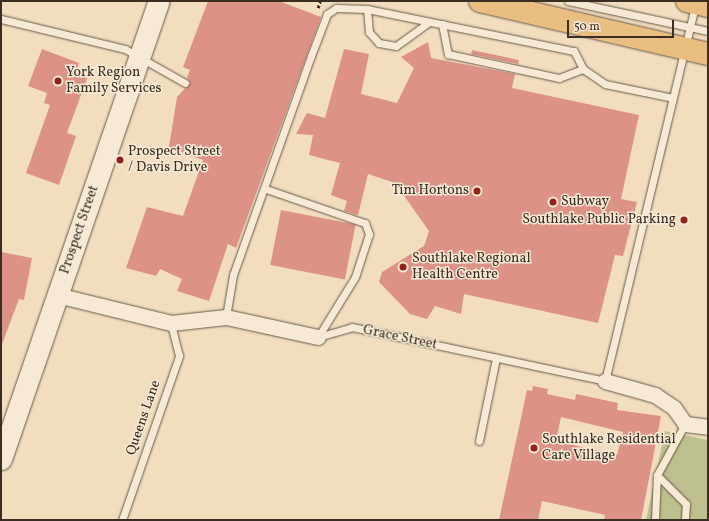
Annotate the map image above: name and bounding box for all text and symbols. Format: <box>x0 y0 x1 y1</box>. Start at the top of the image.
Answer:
scale bar <box>569 12 676 38</box>
text: 50 m <box>574 19 600 35</box>
place label: York Region Family Services <box>66 65 162 98</box>
marker: York Region Family Services <box>53 76 63 86</box>
place label: Prospect Street / Davis Drive <box>128 144 221 176</box>
marker: Prospect Street / Davis Drive <box>115 155 125 165</box>
street label: Prospect Street <box>57 183 103 277</box>
place label: Tim Hortons <box>392 183 469 199</box>
marker: Tim Hortons <box>472 186 482 196</box>
place label: Subway <box>561 194 609 210</box>
marker: Subway <box>548 197 558 207</box>
place label: Southlake Public Parking <box>522 212 676 228</box>
marker: Southlake Public Parking <box>679 215 689 225</box>
place label: Southlake Regional Health Centre <box>412 251 531 284</box>
marker: Southlake Regional Health Centre <box>397 261 409 273</box>
street label: Grace Street <box>361 322 439 354</box>
street label: Queens Lane <box>123 378 165 458</box>
place label: Southlake Residential Care Village <box>542 432 676 464</box>
marker: Southlake Residential Care Village <box>529 443 539 453</box>

